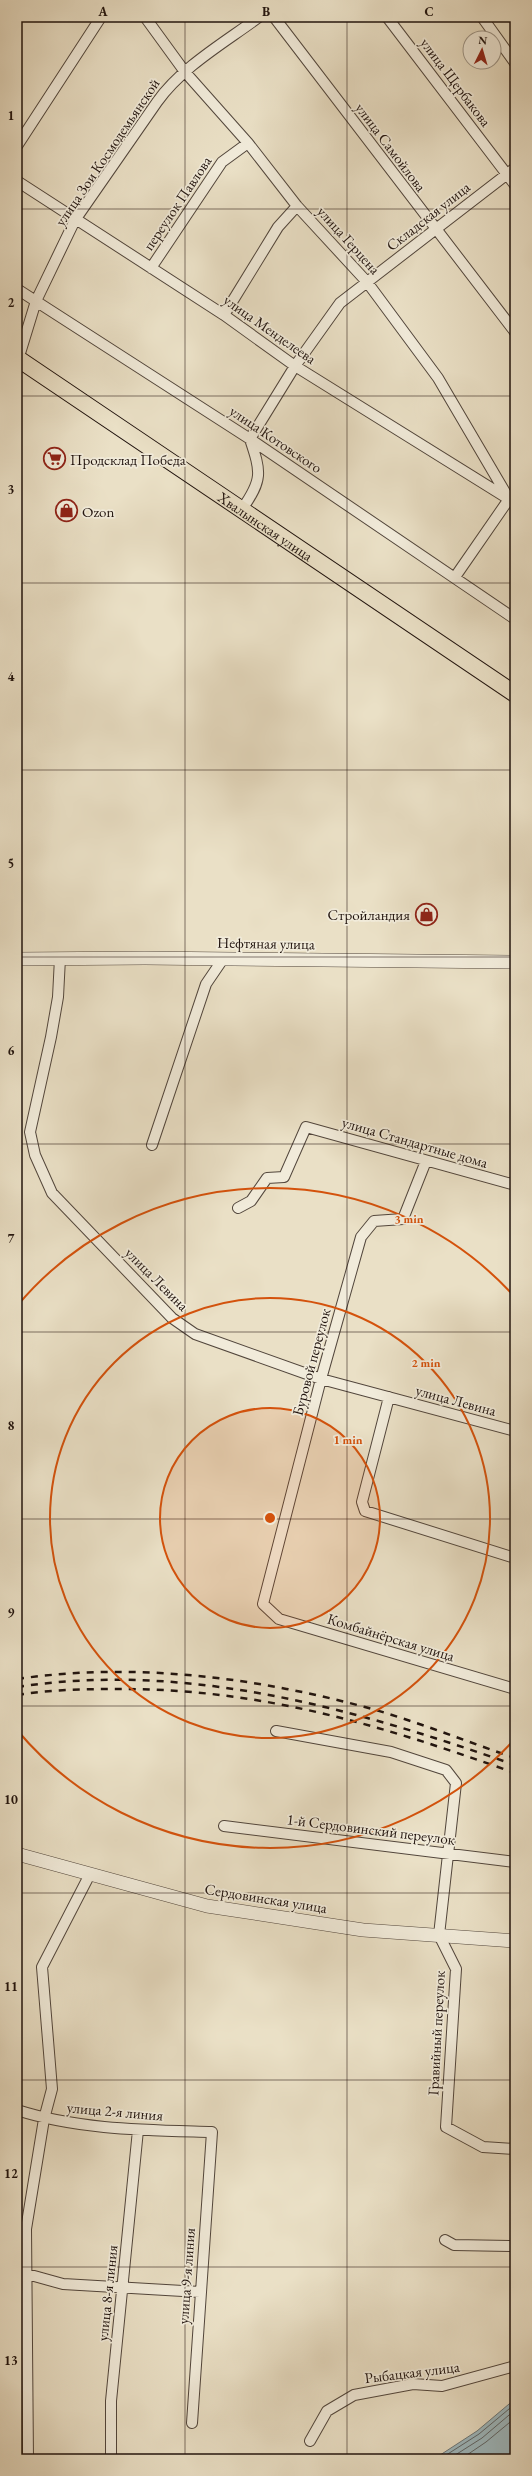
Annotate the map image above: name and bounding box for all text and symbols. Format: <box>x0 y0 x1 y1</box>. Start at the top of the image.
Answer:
text: A <box>97 3 108 20</box>
text: B <box>262 3 270 20</box>
text: C <box>424 3 434 20</box>
north arrow <box>462 30 502 70</box>
text: N <box>478 33 488 47</box>
street label: улица Щербакова <box>416 34 496 130</box>
street label: улица Зои Космодемьянской <box>50 74 164 230</box>
street label: улица Самойлова <box>351 99 431 195</box>
text: 1 <box>8 107 15 124</box>
street label: переулок Павлова <box>138 152 216 254</box>
street label: Складская улица <box>382 177 474 255</box>
street label: улица Герцена <box>313 202 385 278</box>
street label: улица Менделеева <box>220 290 320 368</box>
text: 2 <box>8 294 15 311</box>
street label: улица Котовского <box>226 401 326 477</box>
supermarket icon: Продсклад Победа <box>42 446 68 472</box>
place label: Продсклад Победа <box>70 450 186 469</box>
text: 3 <box>8 481 15 498</box>
street label: Хвалынская улица <box>214 486 317 565</box>
shop icon: Ozon <box>53 498 79 524</box>
place label: Ozon <box>82 502 115 521</box>
text: 4 <box>8 668 15 685</box>
text: 5 <box>8 855 14 872</box>
shop icon: Стройландия <box>413 901 439 927</box>
place label: Стройландия <box>328 905 410 924</box>
street label: Нефтяная улица <box>217 933 315 953</box>
text: 6 <box>8 1042 15 1059</box>
street label: улица Стандартные дома <box>340 1112 490 1172</box>
text: 3 min <box>394 1211 424 1227</box>
text: 7 <box>8 1230 15 1247</box>
street label: улица Левина <box>121 1243 193 1315</box>
street label: Буровой переулок <box>288 1306 334 1418</box>
text: 2 min <box>411 1355 441 1371</box>
street label: улица Левина <box>414 1380 498 1420</box>
text: 8 <box>8 1417 15 1434</box>
text: 1 min <box>333 1432 363 1448</box>
centre of rings <box>263 1511 277 1525</box>
text: 9 <box>8 1604 15 1621</box>
street label: Комбайнёрская улица <box>325 1609 457 1665</box>
text: 10 <box>4 1791 18 1808</box>
street label: 1-й Сердовинский переулок <box>286 1809 456 1849</box>
street label: Сердовинская улица <box>203 1879 329 1917</box>
street label: Гравийный переулок <box>423 1970 449 2096</box>
text: 11 <box>4 1978 18 1995</box>
street label: улица 2-я линия <box>66 2097 164 2125</box>
text: 12 <box>4 2165 18 2182</box>
street label: улица 9-я линия <box>173 2227 199 2325</box>
street label: улица 8-я линия <box>93 2244 122 2342</box>
text: 13 <box>4 2352 18 2369</box>
street label: Рыбацкая улица <box>363 2357 461 2387</box>

